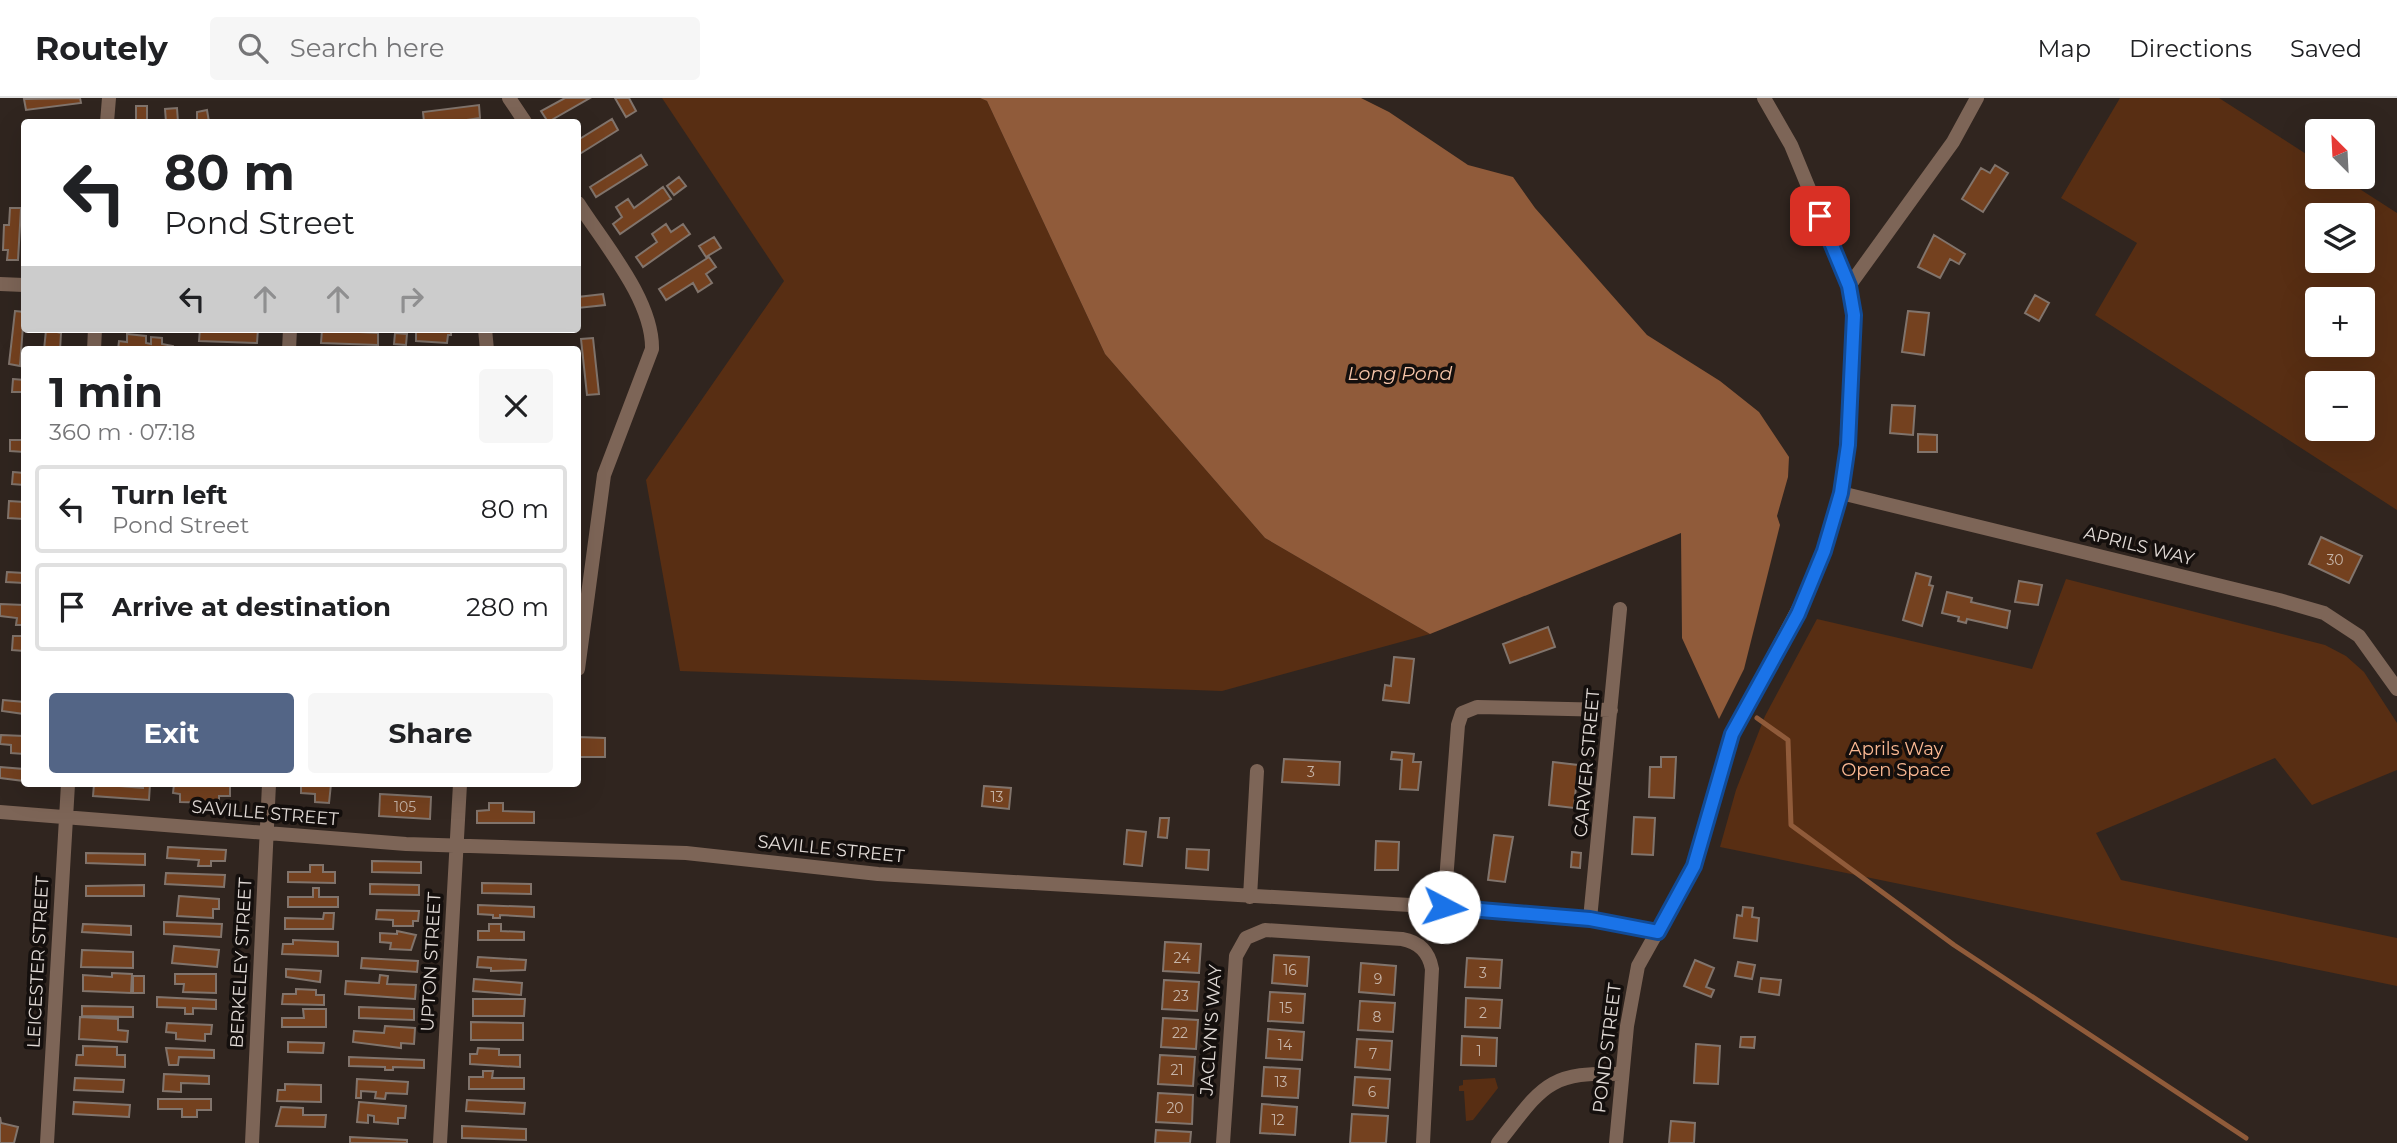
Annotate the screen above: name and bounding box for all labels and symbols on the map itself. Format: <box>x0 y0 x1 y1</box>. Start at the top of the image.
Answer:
north arrow <box>2305 119 2375 189</box>
pin <box>1790 186 1850 246</box>
water label: Long Pond <box>1348 362 1453 385</box>
street label: APRILS WAY <box>2081 522 2197 571</box>
house number: 30 <box>2326 551 2344 569</box>
street label: CARVER STREET <box>1570 687 1605 838</box>
park label: Aprils Way Open Space <box>1841 738 1951 781</box>
house number: 3 <box>1307 763 1315 781</box>
house number: 13 <box>991 788 1004 806</box>
street label: SAVILLE STREET <box>190 796 340 830</box>
house number: 105 <box>394 798 416 816</box>
street label: SAVILLE STREET <box>756 830 906 868</box>
position arrow <box>1407 870 1481 944</box>
street label: LEICESTER STREET <box>23 875 54 1049</box>
street label: BERKELEY STREET <box>226 876 256 1049</box>
street label: UPTON STREET <box>416 891 446 1032</box>
house number: 24 <box>1174 949 1191 967</box>
house number: 16 <box>1283 961 1297 979</box>
street label: JACLYN'S WAY <box>1195 963 1227 1097</box>
house number: 3 <box>1479 964 1487 982</box>
house number: 9 <box>1374 970 1382 988</box>
street label: POND STREET <box>1588 981 1626 1114</box>
house number: 23 <box>1173 987 1189 1005</box>
house number: 15 <box>1280 999 1293 1017</box>
house number: 2 <box>1479 1004 1487 1022</box>
house number: 8 <box>1373 1008 1382 1026</box>
house number: 22 <box>1172 1024 1188 1042</box>
house number: 14 <box>1278 1036 1293 1054</box>
house number: 1 <box>1476 1042 1482 1060</box>
house number: 7 <box>1369 1045 1377 1063</box>
house number: 21 <box>1170 1061 1184 1079</box>
house number: 13 <box>1275 1073 1288 1091</box>
house number: 6 <box>1368 1083 1377 1101</box>
house number: 20 <box>1166 1099 1184 1117</box>
house number: 12 <box>1271 1111 1285 1129</box>

